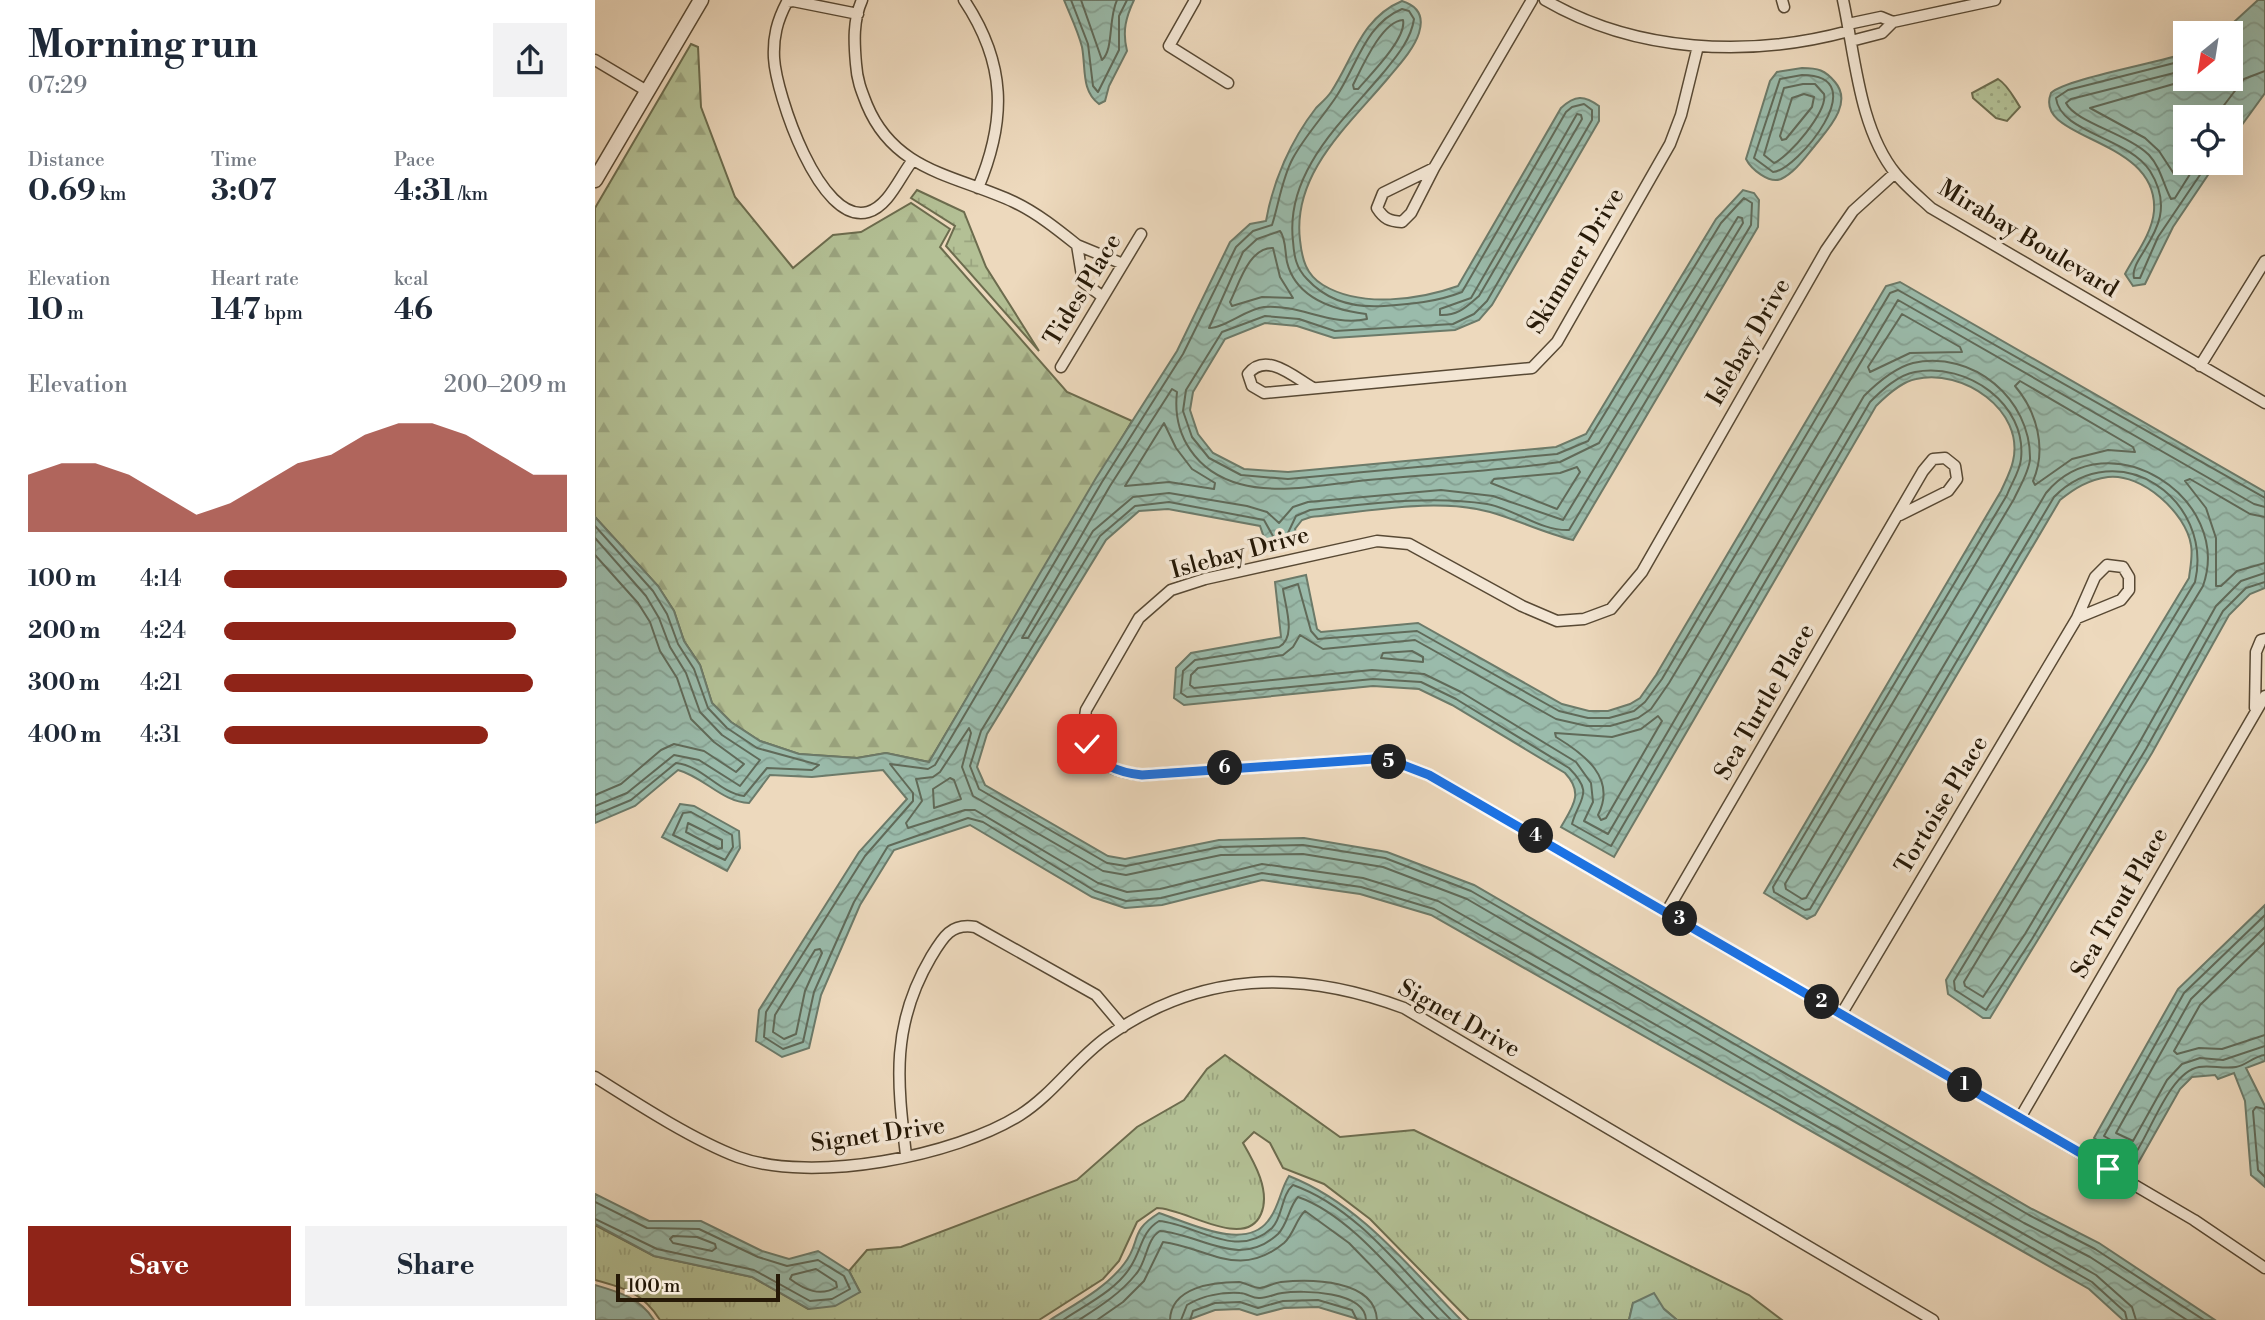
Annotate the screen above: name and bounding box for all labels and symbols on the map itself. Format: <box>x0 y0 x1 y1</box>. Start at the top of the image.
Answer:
north arrow <box>2173 21 2243 91</box>
street label: Mirabay Boulevard <box>1933 173 2124 305</box>
street label: Skimmer Drive <box>1521 183 1631 339</box>
street label: Tides Place <box>1038 228 1128 352</box>
street label: Islebay Drive <box>1700 273 1798 411</box>
street label: Islebay Drive <box>1167 520 1313 586</box>
street label: Sea Turtle Place <box>1708 619 1822 785</box>
pin <box>1057 714 1117 774</box>
street label: Tortoise Place <box>1889 730 1995 880</box>
pin: 5 <box>1371 744 1407 780</box>
pin: 6 <box>1207 750 1243 786</box>
pin: 4 <box>1518 818 1553 854</box>
street label: Sea Trout Place <box>2065 822 2175 984</box>
pin: 3 <box>1663 902 1697 936</box>
street label: Signet Drive <box>1393 973 1525 1065</box>
pin: 2 <box>1805 984 1839 1020</box>
pin: 1 <box>1947 1068 1983 1102</box>
street label: Signet Drive <box>809 1111 947 1159</box>
pin <box>2078 1139 2138 1199</box>
scale bar <box>616 1271 781 1303</box>

